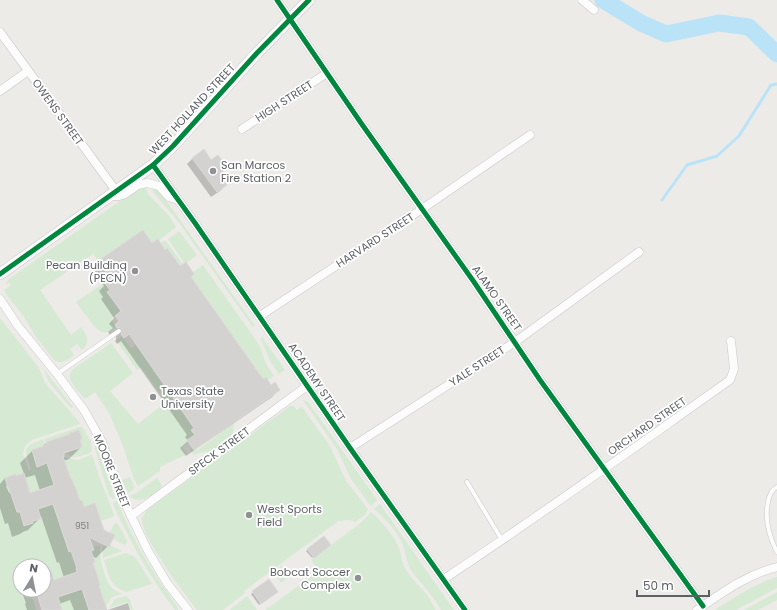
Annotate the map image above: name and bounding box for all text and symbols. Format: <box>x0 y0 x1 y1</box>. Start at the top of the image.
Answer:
street label: WEST HOLLAND STREET <box>145 60 239 158</box>
street label: OWENS STREET <box>28 76 88 148</box>
street label: HIGH STREET <box>252 76 316 126</box>
place label: San Marcos Fire Station 2 <box>221 157 291 186</box>
marker: San Marcos Fire Station 2 <box>208 166 218 176</box>
street label: HARVARD STREET <box>333 209 417 271</box>
place label: Pecan Building (PECN) <box>46 257 127 286</box>
street label: ALAMO STREET <box>468 262 526 334</box>
marker: Pecan Building (PECN) <box>130 266 140 276</box>
street label: ACADEMY STREET <box>285 339 349 425</box>
street label: YALE STREET <box>446 342 508 390</box>
place label: Texas State University <box>161 383 224 412</box>
marker: Texas State University <box>148 392 158 402</box>
street label: ORCHARD STREET <box>604 393 690 459</box>
street label: SPECK STREET <box>185 423 253 479</box>
street label: MOORE STREET <box>90 432 134 510</box>
place label: West Sports Field <box>257 501 322 530</box>
marker: West Sports Field <box>244 510 254 520</box>
house number: 951 <box>75 520 89 532</box>
north arrow <box>12 558 52 598</box>
text: N <box>28 560 39 577</box>
place label: Bobcat Soccer Complex <box>270 564 351 593</box>
scale bar <box>637 572 709 598</box>
marker: Bobcat Soccer Complex <box>353 573 363 583</box>
text: 50 m <box>643 577 674 594</box>

